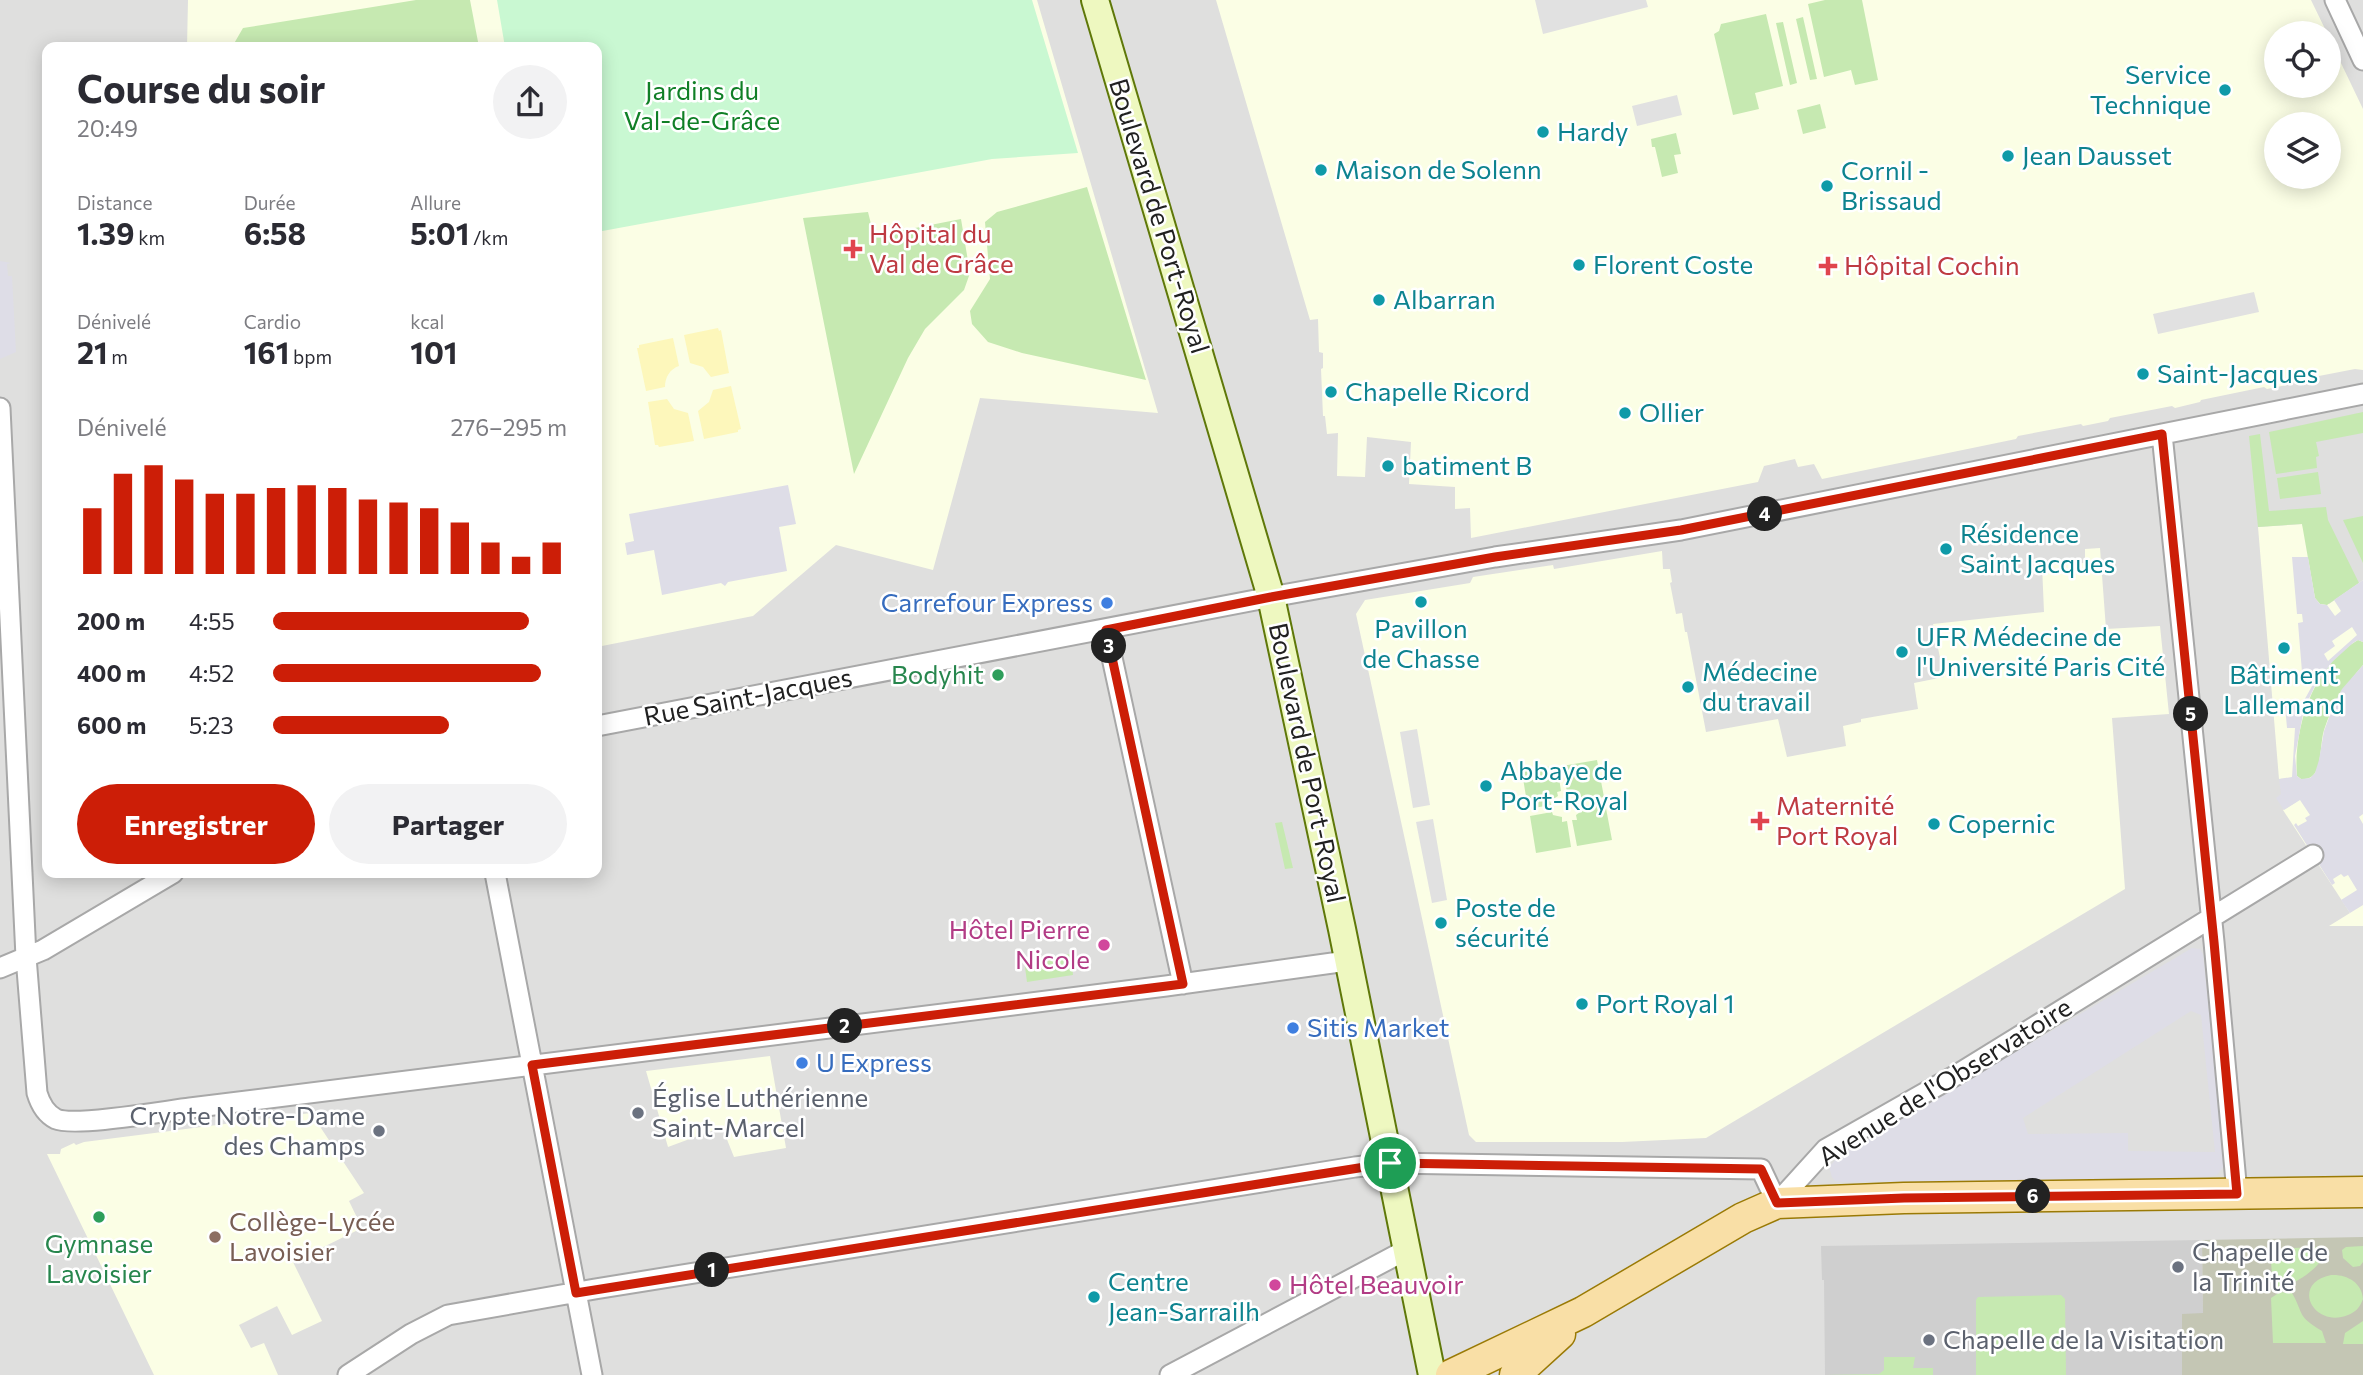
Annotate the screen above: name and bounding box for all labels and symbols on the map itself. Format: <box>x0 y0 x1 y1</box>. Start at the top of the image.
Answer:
place label: Service Technique <box>2090 58 2211 119</box>
park label: Jardins du Val-de-Grâce <box>624 74 780 135</box>
street label: Boulevard de Port-Royal <box>1104 74 1217 357</box>
marker: Service Technique <box>2217 82 2233 98</box>
place label: Hardy <box>1557 115 1629 146</box>
marker: Hardy <box>1535 124 1551 140</box>
place label: Jean Dausset <box>2022 139 2172 170</box>
marker: Jean Dausset <box>2000 148 2016 164</box>
place label: Maison de Solenn <box>1335 153 1542 184</box>
place label: Cornil - Brissaud <box>1841 154 1942 215</box>
marker: Maison de Solenn <box>1313 162 1329 178</box>
marker: Cornil - Brissaud <box>1819 178 1835 194</box>
place label: Hôpital du Val de Grâce <box>869 217 1014 278</box>
marker: Hôpital du Val de Grâce <box>843 239 863 259</box>
place label: Florent Coste <box>1593 248 1753 279</box>
place label: Hôpital Cochin <box>1844 249 2020 280</box>
marker: Hôpital Cochin <box>1818 256 1838 276</box>
marker: Florent Coste <box>1571 257 1587 273</box>
place label: Albarran <box>1393 283 1496 314</box>
marker: Albarran <box>1371 292 1387 308</box>
place label: Saint-Jacques <box>2157 357 2318 388</box>
marker: Saint-Jacques <box>2135 366 2151 382</box>
place label: Chapelle Ricord <box>1345 375 1530 406</box>
marker: Chapelle Ricord <box>1323 384 1339 400</box>
place label: Ollier <box>1639 396 1704 427</box>
marker: Ollier <box>1617 405 1633 421</box>
place label: batiment B <box>1402 449 1532 480</box>
marker: batiment B <box>1380 458 1396 474</box>
pin: 4 <box>1748 496 1782 532</box>
place label: Résidence Saint Jacques <box>1960 517 2115 578</box>
marker: Résidence Saint Jacques <box>1938 541 1954 557</box>
place label: Carrefour Express <box>881 586 1093 617</box>
marker: Pavillon de Chasse <box>1413 594 1429 610</box>
marker: Carrefour Express <box>1099 595 1115 611</box>
place label: Pavillon de Chasse <box>1362 612 1480 673</box>
street label: Boulevard de Port-Royal <box>1264 620 1353 906</box>
place label: UFR Médecine de l'Université Paris Cité <box>1916 620 2165 681</box>
pin: 3 <box>1092 628 1126 664</box>
marker: Bâtiment Lallemand <box>2276 640 2292 656</box>
marker: UFR Médecine de l'Université Paris Cité <box>1894 644 1910 660</box>
place label: Médecine du travail <box>1702 655 1817 716</box>
place label: Bodyhit <box>891 658 984 689</box>
place label: Bâtiment Lallemand <box>2223 658 2345 719</box>
street label: Rue Saint-Jacques <box>641 660 855 731</box>
marker: Bodyhit <box>990 667 1006 683</box>
marker: Médecine du travail <box>1680 679 1696 695</box>
pin: 5 <box>2174 696 2208 732</box>
place label: Abbaye de Port-Royal <box>1500 754 1628 815</box>
marker: Abbaye de Port-Royal <box>1478 778 1494 794</box>
place label: Maternité Port Royal <box>1776 789 1898 850</box>
place label: Copernic <box>1948 807 2055 838</box>
marker: Maternité Port Royal <box>1750 811 1770 831</box>
marker: Copernic <box>1926 816 1942 832</box>
place label: Poste de sécurité <box>1455 891 1556 952</box>
place label: Hôtel Pierre Nicole <box>949 913 1090 974</box>
marker: Poste de sécurité <box>1433 915 1449 931</box>
marker: Hôtel Pierre Nicole <box>1096 937 1112 953</box>
place label: Port Royal 1 <box>1596 987 1735 1018</box>
street label: Avenue de l'Observatoire <box>1812 990 2076 1171</box>
marker: Port Royal 1 <box>1574 996 1590 1012</box>
pin: 2 <box>828 1009 862 1044</box>
place label: Sitis Market <box>1307 1011 1449 1042</box>
marker: Sitis Market <box>1285 1020 1301 1036</box>
place label: U Express <box>816 1046 932 1077</box>
marker: U Express <box>794 1055 810 1071</box>
place label: Église Luthérienne Saint-Marcel <box>652 1081 868 1142</box>
place label: Crypte Notre-Dame des Champs <box>130 1099 365 1160</box>
marker: Église Luthérienne Saint-Marcel <box>630 1105 646 1121</box>
marker: Crypte Notre-Dame des Champs <box>371 1123 387 1139</box>
pin <box>1360 1133 1420 1193</box>
pin: 6 <box>2016 1178 2050 1214</box>
place label: Collège-Lycée Lavoisier <box>229 1205 395 1266</box>
marker: Gymnase Lavoisier <box>91 1209 107 1225</box>
place label: Gymnase Lavoisier <box>45 1227 153 1288</box>
marker: Collège-Lycée Lavoisier <box>207 1229 223 1245</box>
place label: Chapelle de la Trinité <box>2192 1235 2328 1296</box>
pin: 1 <box>694 1252 730 1288</box>
marker: Chapelle de la Trinité <box>2170 1259 2186 1275</box>
place label: Centre Jean-Sarrailh <box>1108 1265 1260 1326</box>
place label: Hôtel Beauvoir <box>1289 1268 1464 1299</box>
marker: Hôtel Beauvoir <box>1267 1277 1283 1293</box>
marker: Centre Jean-Sarrailh <box>1086 1289 1102 1305</box>
place label: Chapelle de la Visitation <box>1943 1323 2224 1354</box>
marker: Chapelle de la Visitation <box>1921 1332 1937 1348</box>

